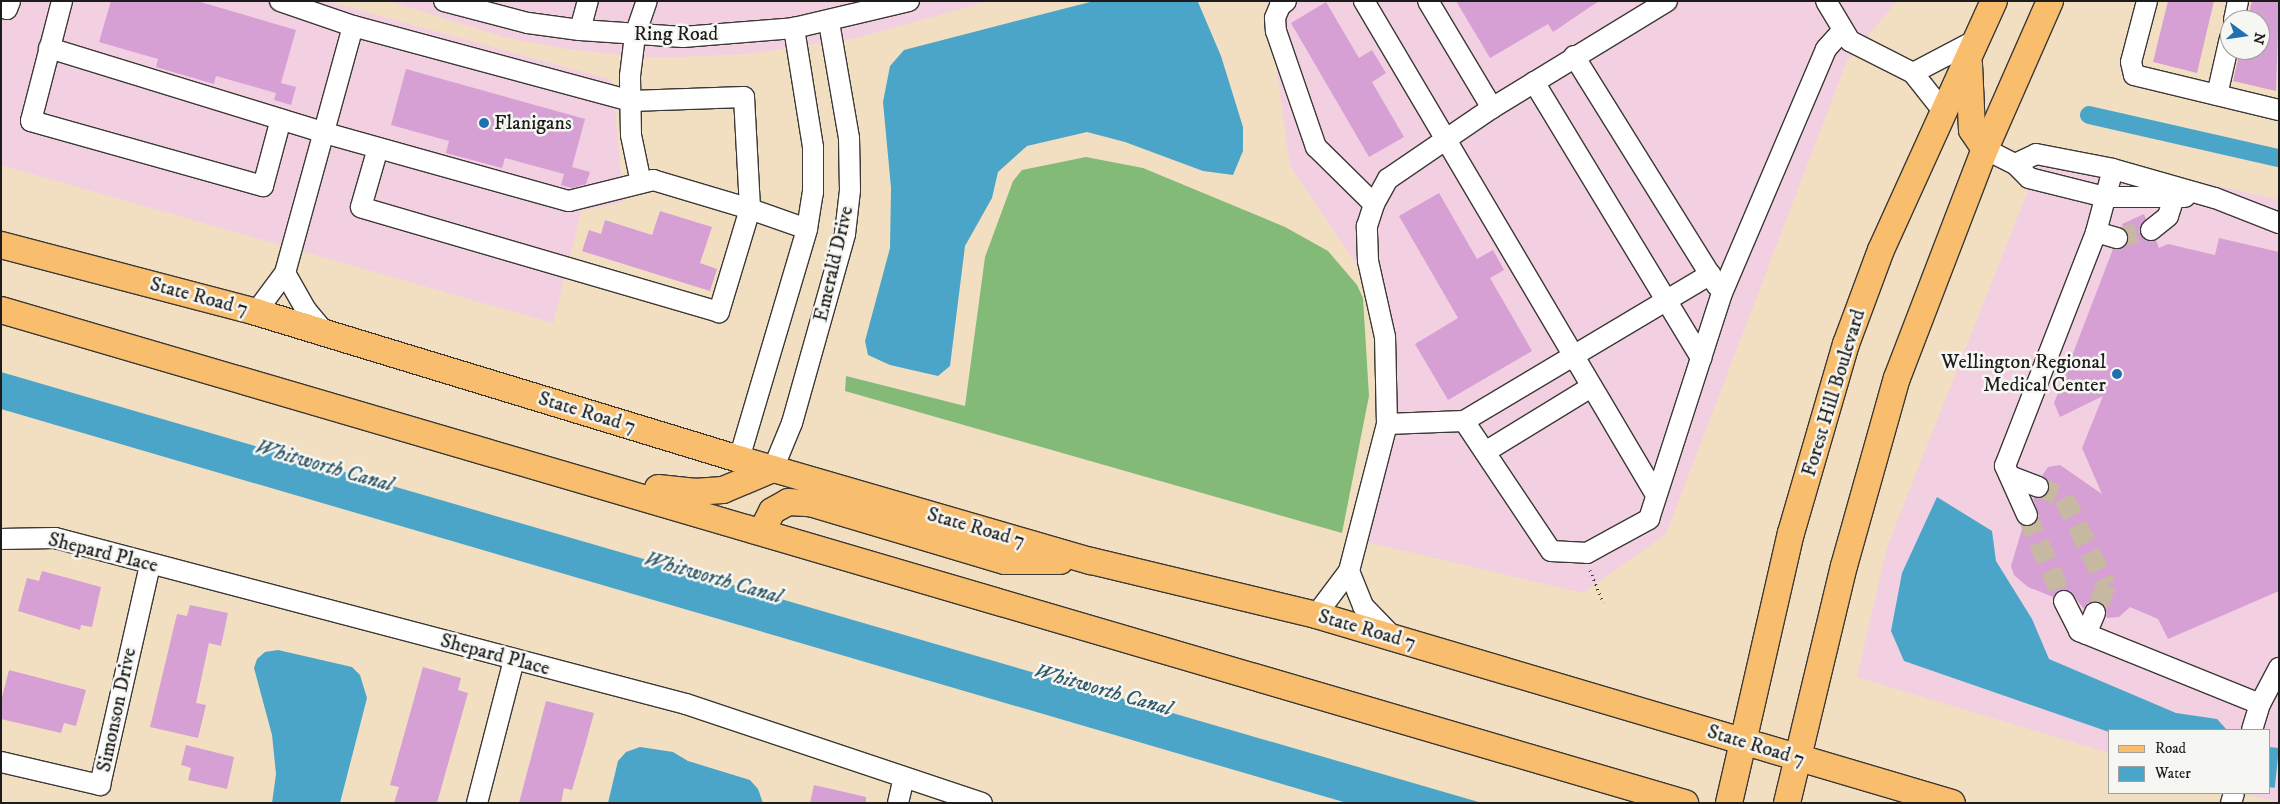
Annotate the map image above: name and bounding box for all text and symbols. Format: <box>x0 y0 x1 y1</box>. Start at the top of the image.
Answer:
north arrow <box>2220 10 2270 60</box>
street label: Ring Road <box>634 22 718 46</box>
text: N <box>2248 31 2269 46</box>
place label: Flanigans <box>494 111 572 135</box>
marker: Flanigans <box>478 117 490 129</box>
street label: Emerald Drive <box>809 204 859 324</box>
street label: State Road 7 <box>147 272 251 322</box>
street label: Forest Hill Boulevard <box>1797 307 1871 479</box>
place label: Wellington Regional Medical Center <box>1941 350 2106 397</box>
marker: Wellington Regional Medical Center <box>2110 367 2124 381</box>
street label: State Road 7 <box>535 387 639 439</box>
water label: Whitworth Canal <box>252 434 396 498</box>
street label: State Road 7 <box>924 503 1028 553</box>
street label: Shepard Place <box>46 528 160 578</box>
water label: Whitworth Canal <box>641 546 785 610</box>
street label: State Road 7 <box>1315 605 1419 655</box>
street label: Shepard Place <box>438 629 552 681</box>
street label: Simonson Drive <box>92 646 142 774</box>
water label: Whitworth Canal <box>1031 658 1175 722</box>
street label: State Road 7 <box>1704 720 1808 772</box>
legend <box>2108 729 2270 794</box>
text: Road <box>2155 739 2186 758</box>
text: Water <box>2155 764 2191 783</box>

